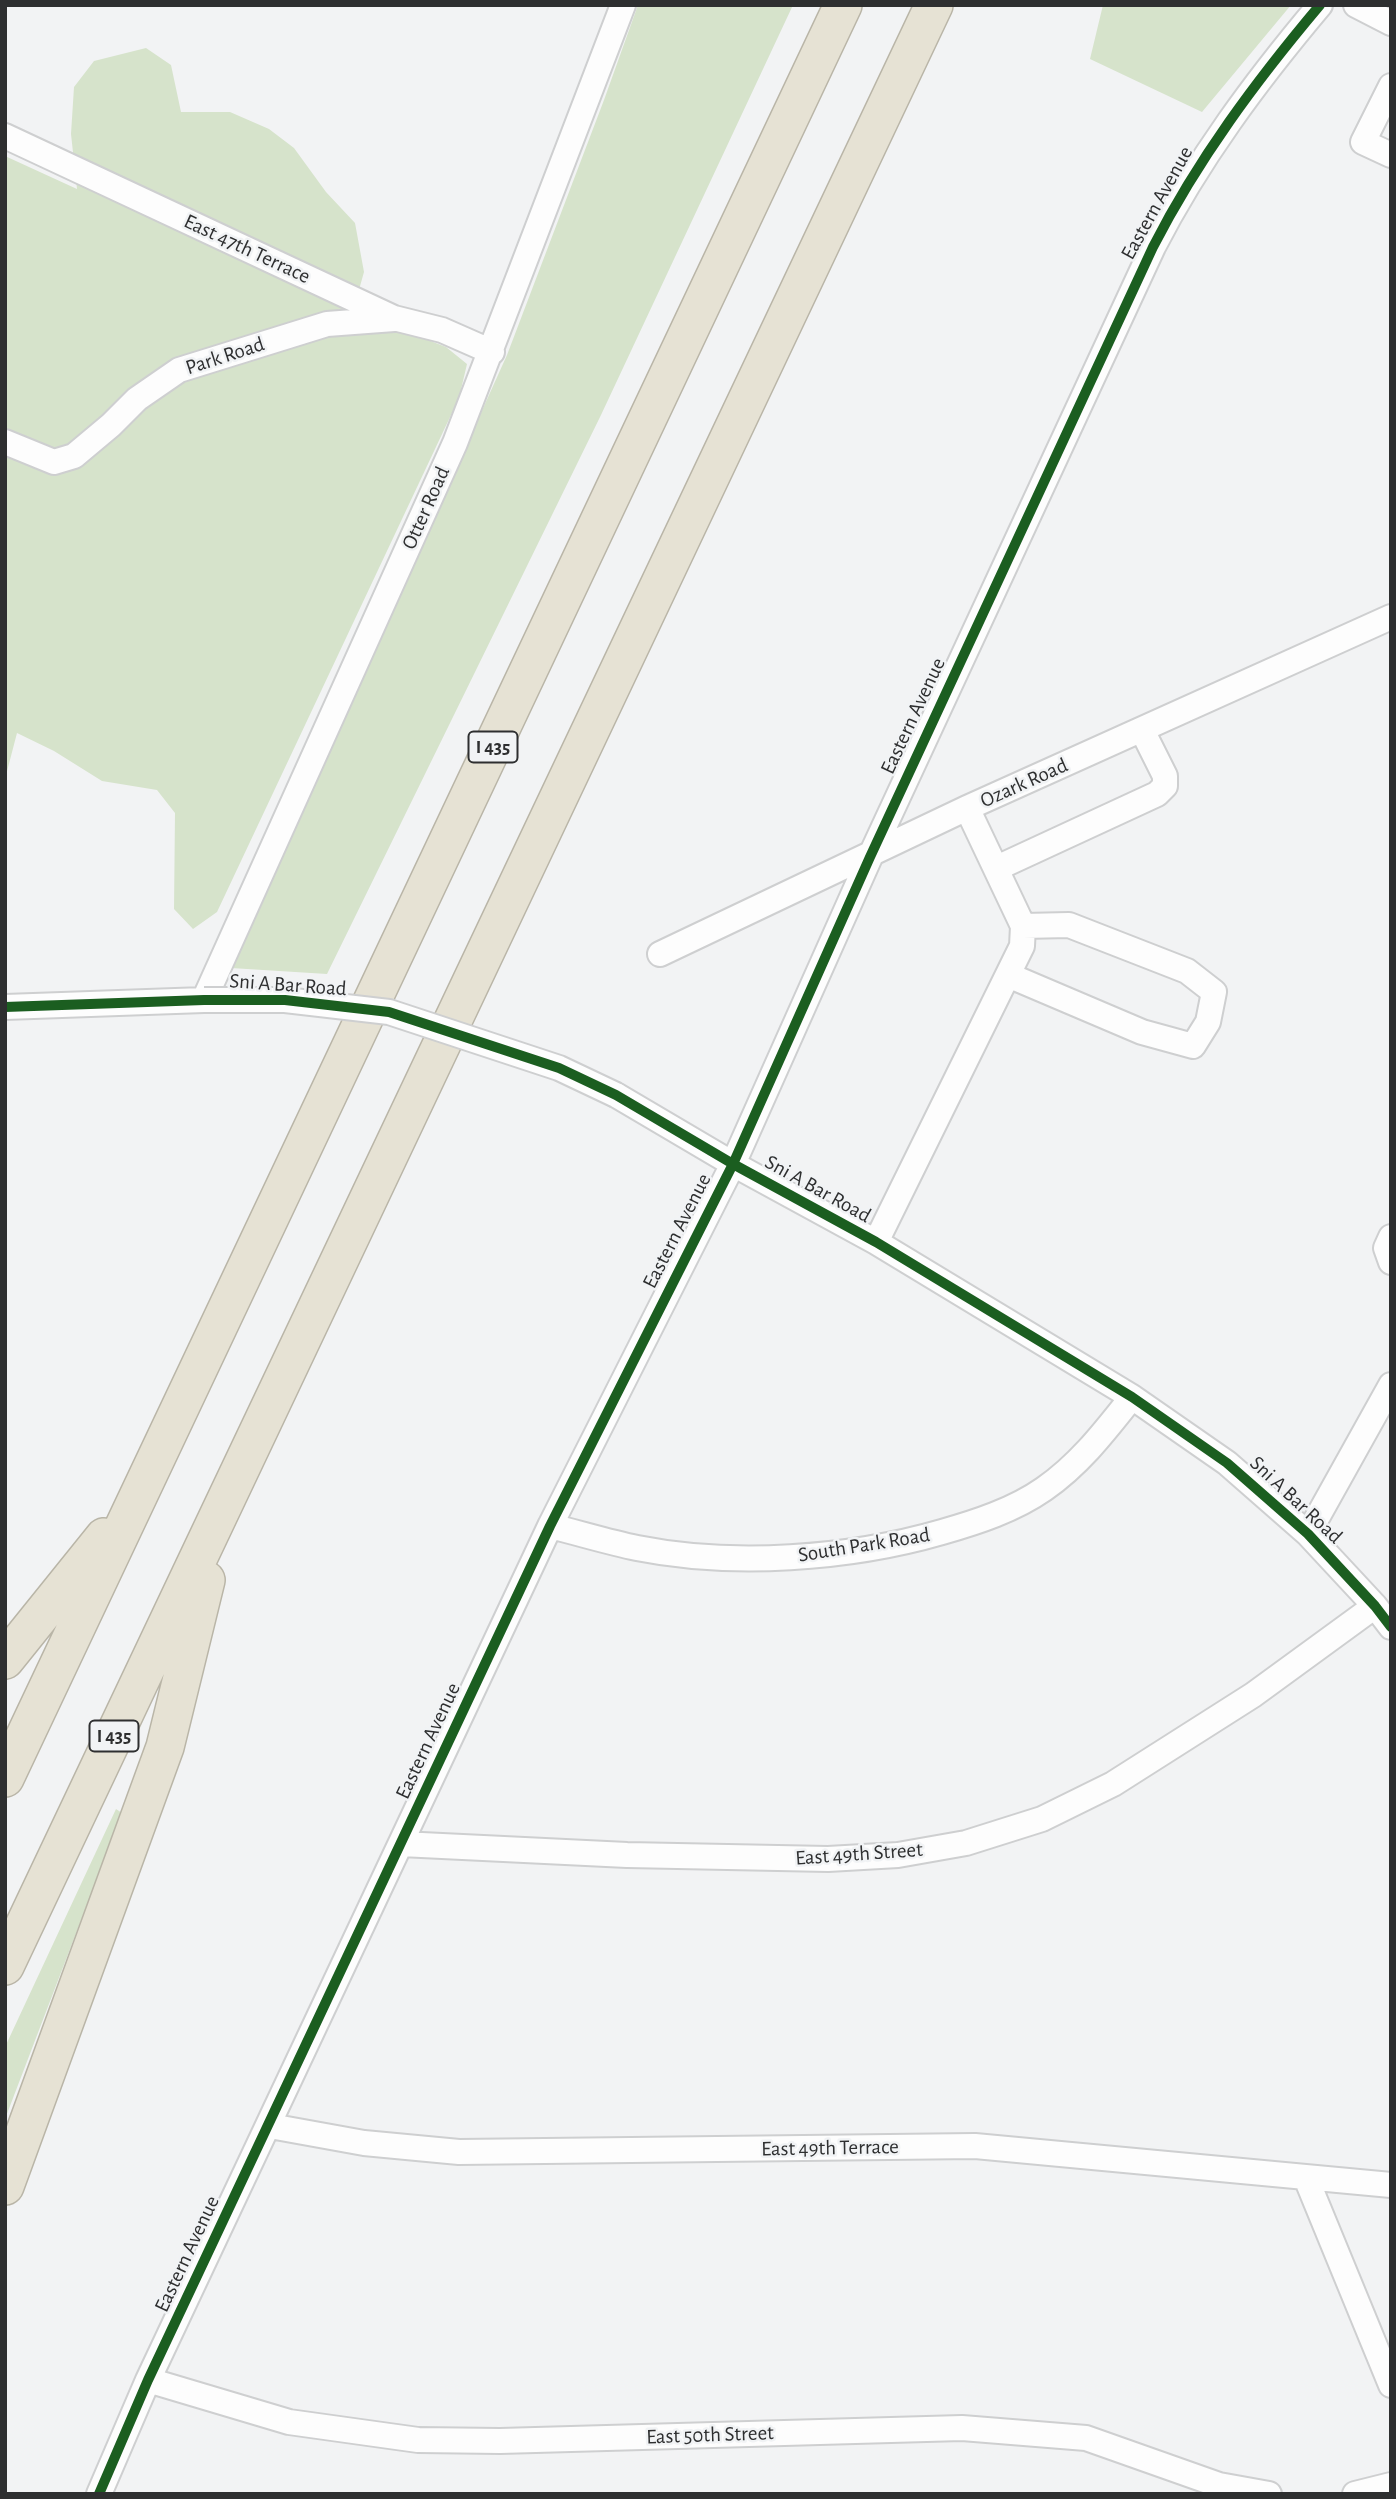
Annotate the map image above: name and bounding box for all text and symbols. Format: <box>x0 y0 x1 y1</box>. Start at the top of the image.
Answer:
street label: Eastern Avenue <box>1116 142 1198 264</box>
street label: East 47th Terrace <box>180 209 314 289</box>
street label: Park Road <box>182 331 268 381</box>
street label: Otter Road <box>397 463 455 553</box>
street label: Eastern Avenue <box>875 654 951 778</box>
road number: I 435 <box>468 732 518 762</box>
street label: Ozark Road <box>976 753 1072 813</box>
street label: Sni A Bar Road <box>229 968 347 1002</box>
street label: Sni A Bar Road <box>761 1150 875 1228</box>
street label: Eastern Avenue <box>637 1169 717 1293</box>
street label: Sni A Bar Road <box>1244 1451 1348 1549</box>
street label: South Park Road <box>796 1522 932 1568</box>
street label: Eastern Avenue <box>390 1679 466 1803</box>
road number: I 435 <box>90 1720 138 1752</box>
street label: East 49th Street <box>794 1837 924 1871</box>
street label: East 49th Terrace <box>761 2134 899 2162</box>
street label: Eastern Avenue <box>149 2192 225 2316</box>
street label: East 50th Street <box>646 2420 774 2450</box>

